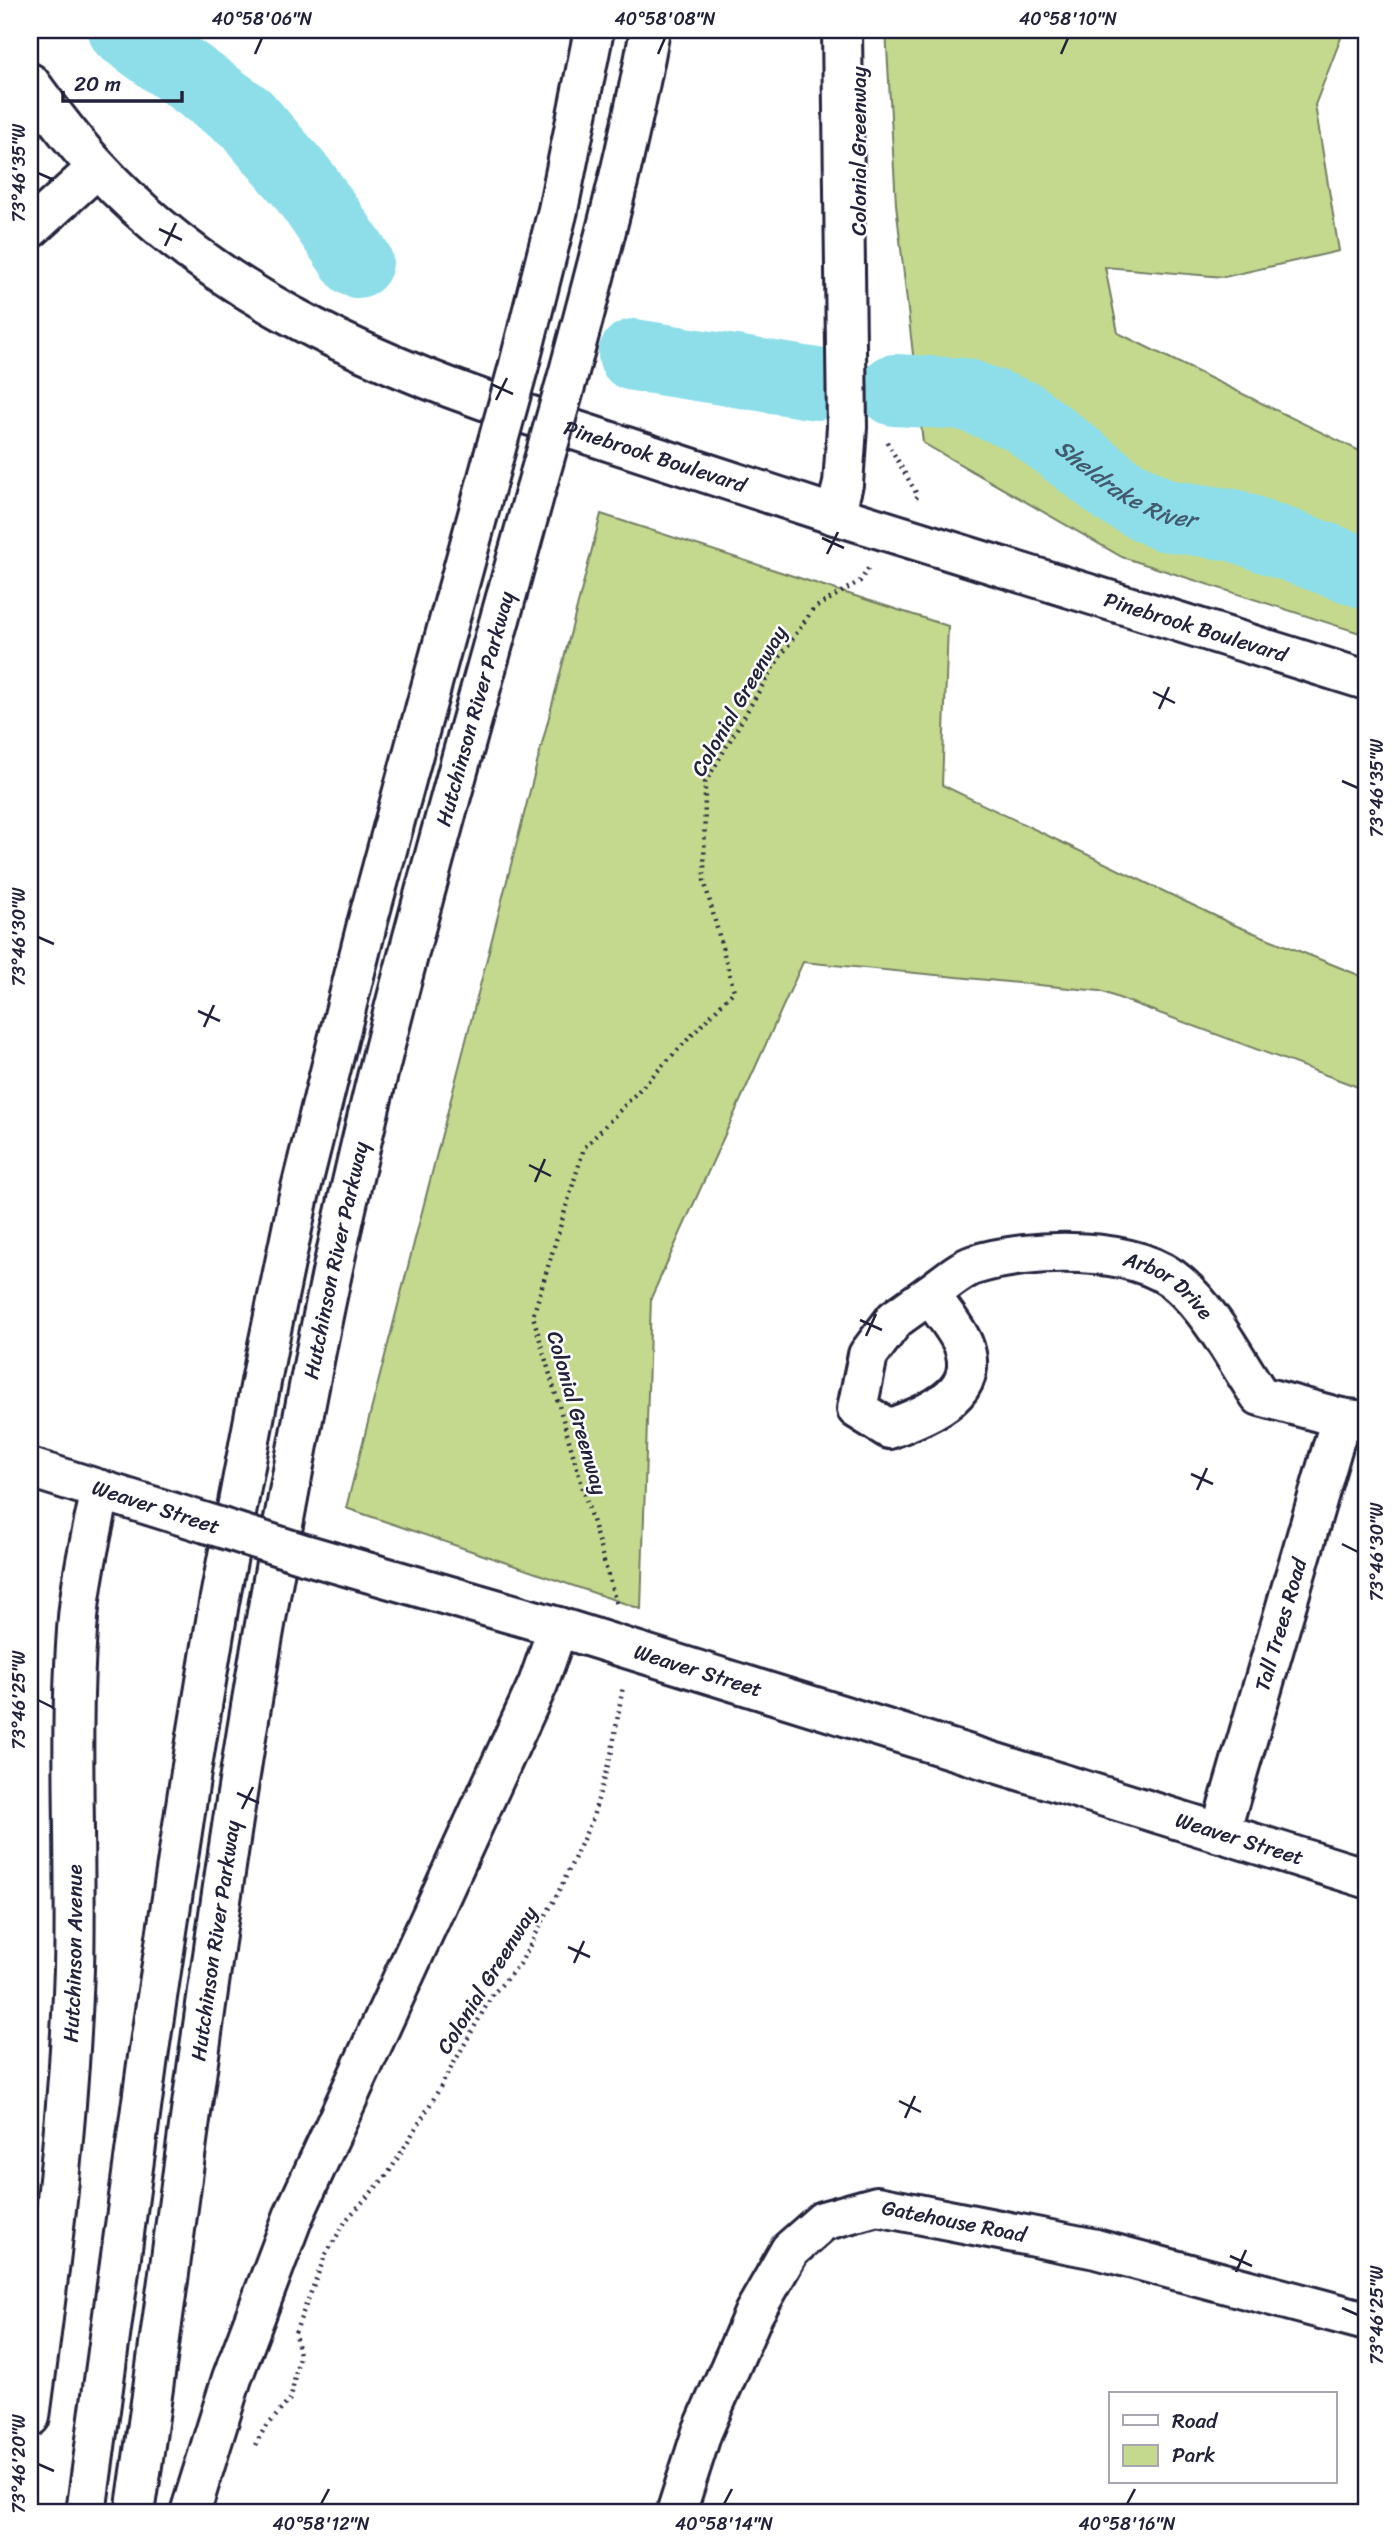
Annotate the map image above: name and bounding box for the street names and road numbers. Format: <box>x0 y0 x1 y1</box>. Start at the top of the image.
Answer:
street label: Colonial Greenway <box>840 66 878 236</box>
street label: Pinebrook Boulevard <box>559 409 753 504</box>
street label: Pinebrook Boulevard <box>1099 581 1294 674</box>
street label: Hutchinson River Parkway <box>424 587 526 831</box>
street label: Colonial Greenway <box>680 618 798 784</box>
street label: Hutchinson River Parkway <box>292 1137 380 1383</box>
street label: Arbor Drive <box>1118 1240 1223 1328</box>
street label: Colonial Greenway <box>535 1326 619 1500</box>
street label: Weaver Street <box>87 1468 225 1546</box>
street label: Tall Trees Road <box>1243 1552 1319 1696</box>
street label: Weaver Street <box>629 1633 767 1708</box>
street label: Weaver Street <box>1171 1801 1309 1877</box>
street label: Hutchinson River Parkway <box>179 1817 252 2063</box>
street label: Hutchinson Avenue <box>52 1864 94 2043</box>
street label: Colonial Greenway <box>426 1898 548 2062</box>
street label: Gatehouse Road <box>879 2188 1031 2254</box>

